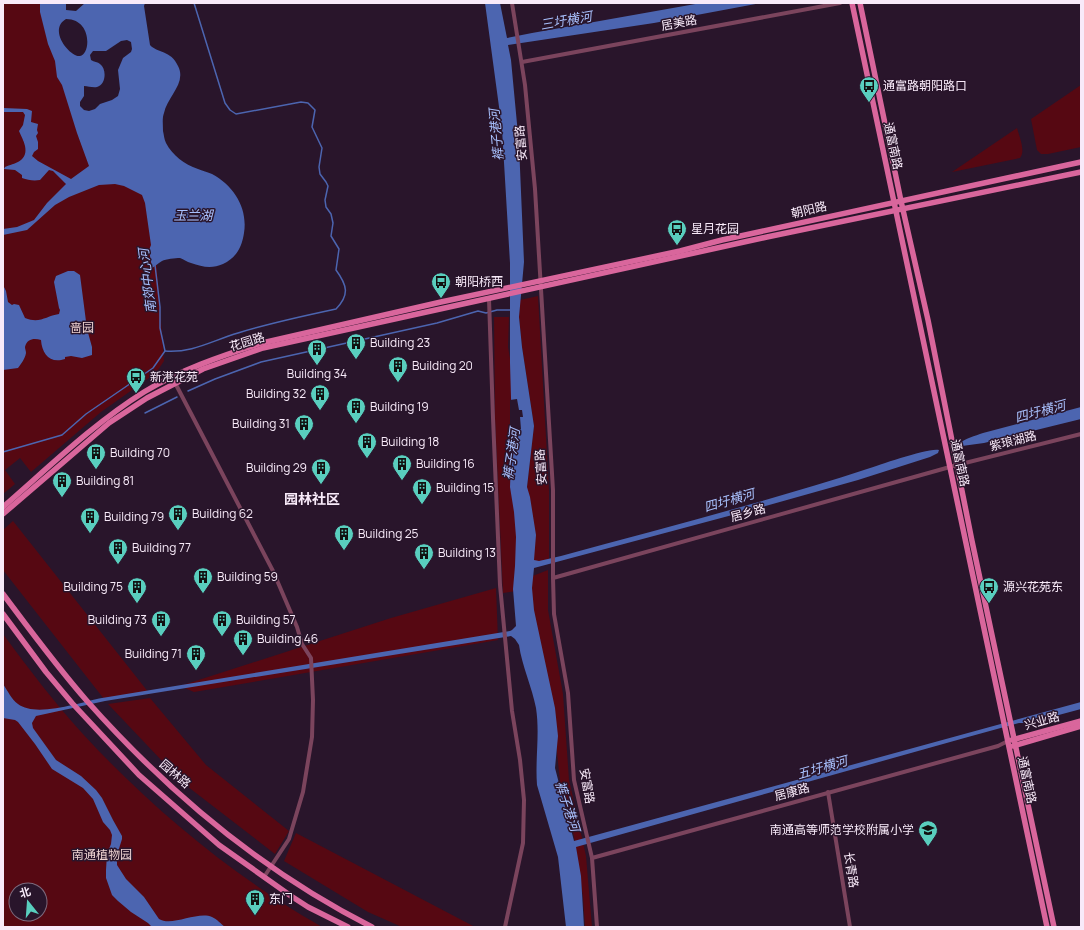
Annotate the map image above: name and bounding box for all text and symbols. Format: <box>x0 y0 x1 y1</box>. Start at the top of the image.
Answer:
water label: 三圩横河 <box>539 6 596 33</box>
street label: 居美路 <box>660 11 698 34</box>
bus stop icon: 通富路朝阳路口 <box>858 75 880 103</box>
place label: 通富路朝阳路口 <box>883 77 967 94</box>
water label: 裤子港河 <box>485 105 507 162</box>
street label: 通富南路 <box>880 121 907 171</box>
street label: 安富路 <box>510 124 531 162</box>
street label: 朝阳路 <box>789 197 828 222</box>
water label: 玉兰湖 <box>173 206 214 224</box>
bus stop icon: 星月花园 <box>666 218 688 246</box>
place label: 星月花园 <box>691 220 739 237</box>
water label: 南郊中心河 <box>134 245 160 314</box>
bus stop icon: 朝阳桥西 <box>430 271 452 299</box>
place label: 朝阳桥西 <box>455 273 503 290</box>
park label: 啬园 <box>70 319 94 336</box>
street label: 花园路 <box>227 328 267 355</box>
building icon: Building 23 <box>345 332 367 360</box>
place label: Building 23 <box>370 334 430 351</box>
building icon: Building 34 <box>306 338 328 366</box>
building icon: Building 20 <box>387 355 409 383</box>
place label: Building 20 <box>412 357 473 374</box>
place label: Building 34 <box>287 365 347 382</box>
bus stop icon: 新港花苑 <box>125 366 147 394</box>
place label: 新港花苑 <box>150 368 198 385</box>
building icon: Building 32 <box>309 383 331 411</box>
place label: Building 32 <box>246 385 306 402</box>
water label: 四圩横河 <box>1013 395 1070 426</box>
building icon: Building 19 <box>345 396 367 424</box>
place label: Building 19 <box>370 398 429 415</box>
building icon: Building 31 <box>293 413 315 441</box>
place label: Building 31 <box>232 415 290 432</box>
water label: 裤子港河 <box>498 424 524 481</box>
street label: 紫琅湖路 <box>988 426 1038 455</box>
building icon: Building 18 <box>356 431 378 459</box>
place label: Building 18 <box>381 433 439 450</box>
street label: 通富南路 <box>947 438 974 488</box>
building icon: Building 70 <box>85 442 107 470</box>
place label: Building 70 <box>110 444 170 461</box>
street label: 安富路 <box>531 448 550 486</box>
building icon: Building 16 <box>391 453 413 481</box>
place label: Building 16 <box>416 455 475 472</box>
building icon: Building 29 <box>310 457 332 485</box>
place label: Building 29 <box>246 459 307 476</box>
building icon: Building 81 <box>51 470 73 498</box>
place label: Building 81 <box>76 472 134 489</box>
building icon: Building 15 <box>411 477 433 505</box>
place label: Building 15 <box>436 479 494 496</box>
water label: 四圩横河 <box>702 483 759 516</box>
district label: 园林社区 <box>284 489 340 508</box>
street label: 居乡路 <box>728 500 767 525</box>
building icon: Building 62 <box>167 503 189 531</box>
place label: Building 62 <box>192 505 253 522</box>
building icon: Building 79 <box>79 506 101 534</box>
place label: Building 79 <box>104 508 164 525</box>
building icon: Building 25 <box>333 523 355 551</box>
place label: Building 25 <box>358 525 418 542</box>
building icon: Building 77 <box>107 537 129 565</box>
place label: Building 77 <box>132 539 191 556</box>
building icon: Building 13 <box>413 542 435 570</box>
place label: Building 13 <box>438 544 496 561</box>
building icon: Building 59 <box>192 566 214 594</box>
place label: Building 59 <box>217 568 278 585</box>
building icon: Building 75 <box>126 576 148 604</box>
bus stop icon: 源兴花苑东 <box>978 576 1000 604</box>
place label: Building 75 <box>63 578 123 595</box>
place label: 源兴花苑东 <box>1003 578 1063 595</box>
building icon: Building 73 <box>150 609 172 637</box>
building icon: Building 57 <box>211 609 233 637</box>
place label: Building 73 <box>88 611 147 628</box>
place label: Building 57 <box>236 611 296 628</box>
building icon: Building 46 <box>232 628 254 656</box>
place label: Building 46 <box>257 630 318 647</box>
building icon: Building 71 <box>185 643 207 671</box>
place label: Building 71 <box>125 645 182 662</box>
street label: 兴业路 <box>1022 707 1062 734</box>
water label: 五圩横河 <box>795 750 852 783</box>
street label: 园林路 <box>156 755 194 792</box>
street label: 通富南路 <box>1014 755 1041 805</box>
street label: 安富路 <box>576 767 599 805</box>
water label: 裤子港河 <box>551 778 586 836</box>
street label: 居康路 <box>772 779 811 804</box>
school or university icon: 南通高等师范学校附属小学 <box>917 819 939 847</box>
place label: 南通高等师范学校附属小学 <box>770 821 914 838</box>
park label: 南通植物园 <box>72 846 132 863</box>
street label: 长青路 <box>840 851 863 889</box>
north arrow <box>8 882 48 922</box>
text: 北 <box>17 883 32 901</box>
building icon: 东门 <box>244 888 266 916</box>
place label: 东门 <box>269 890 293 907</box>

